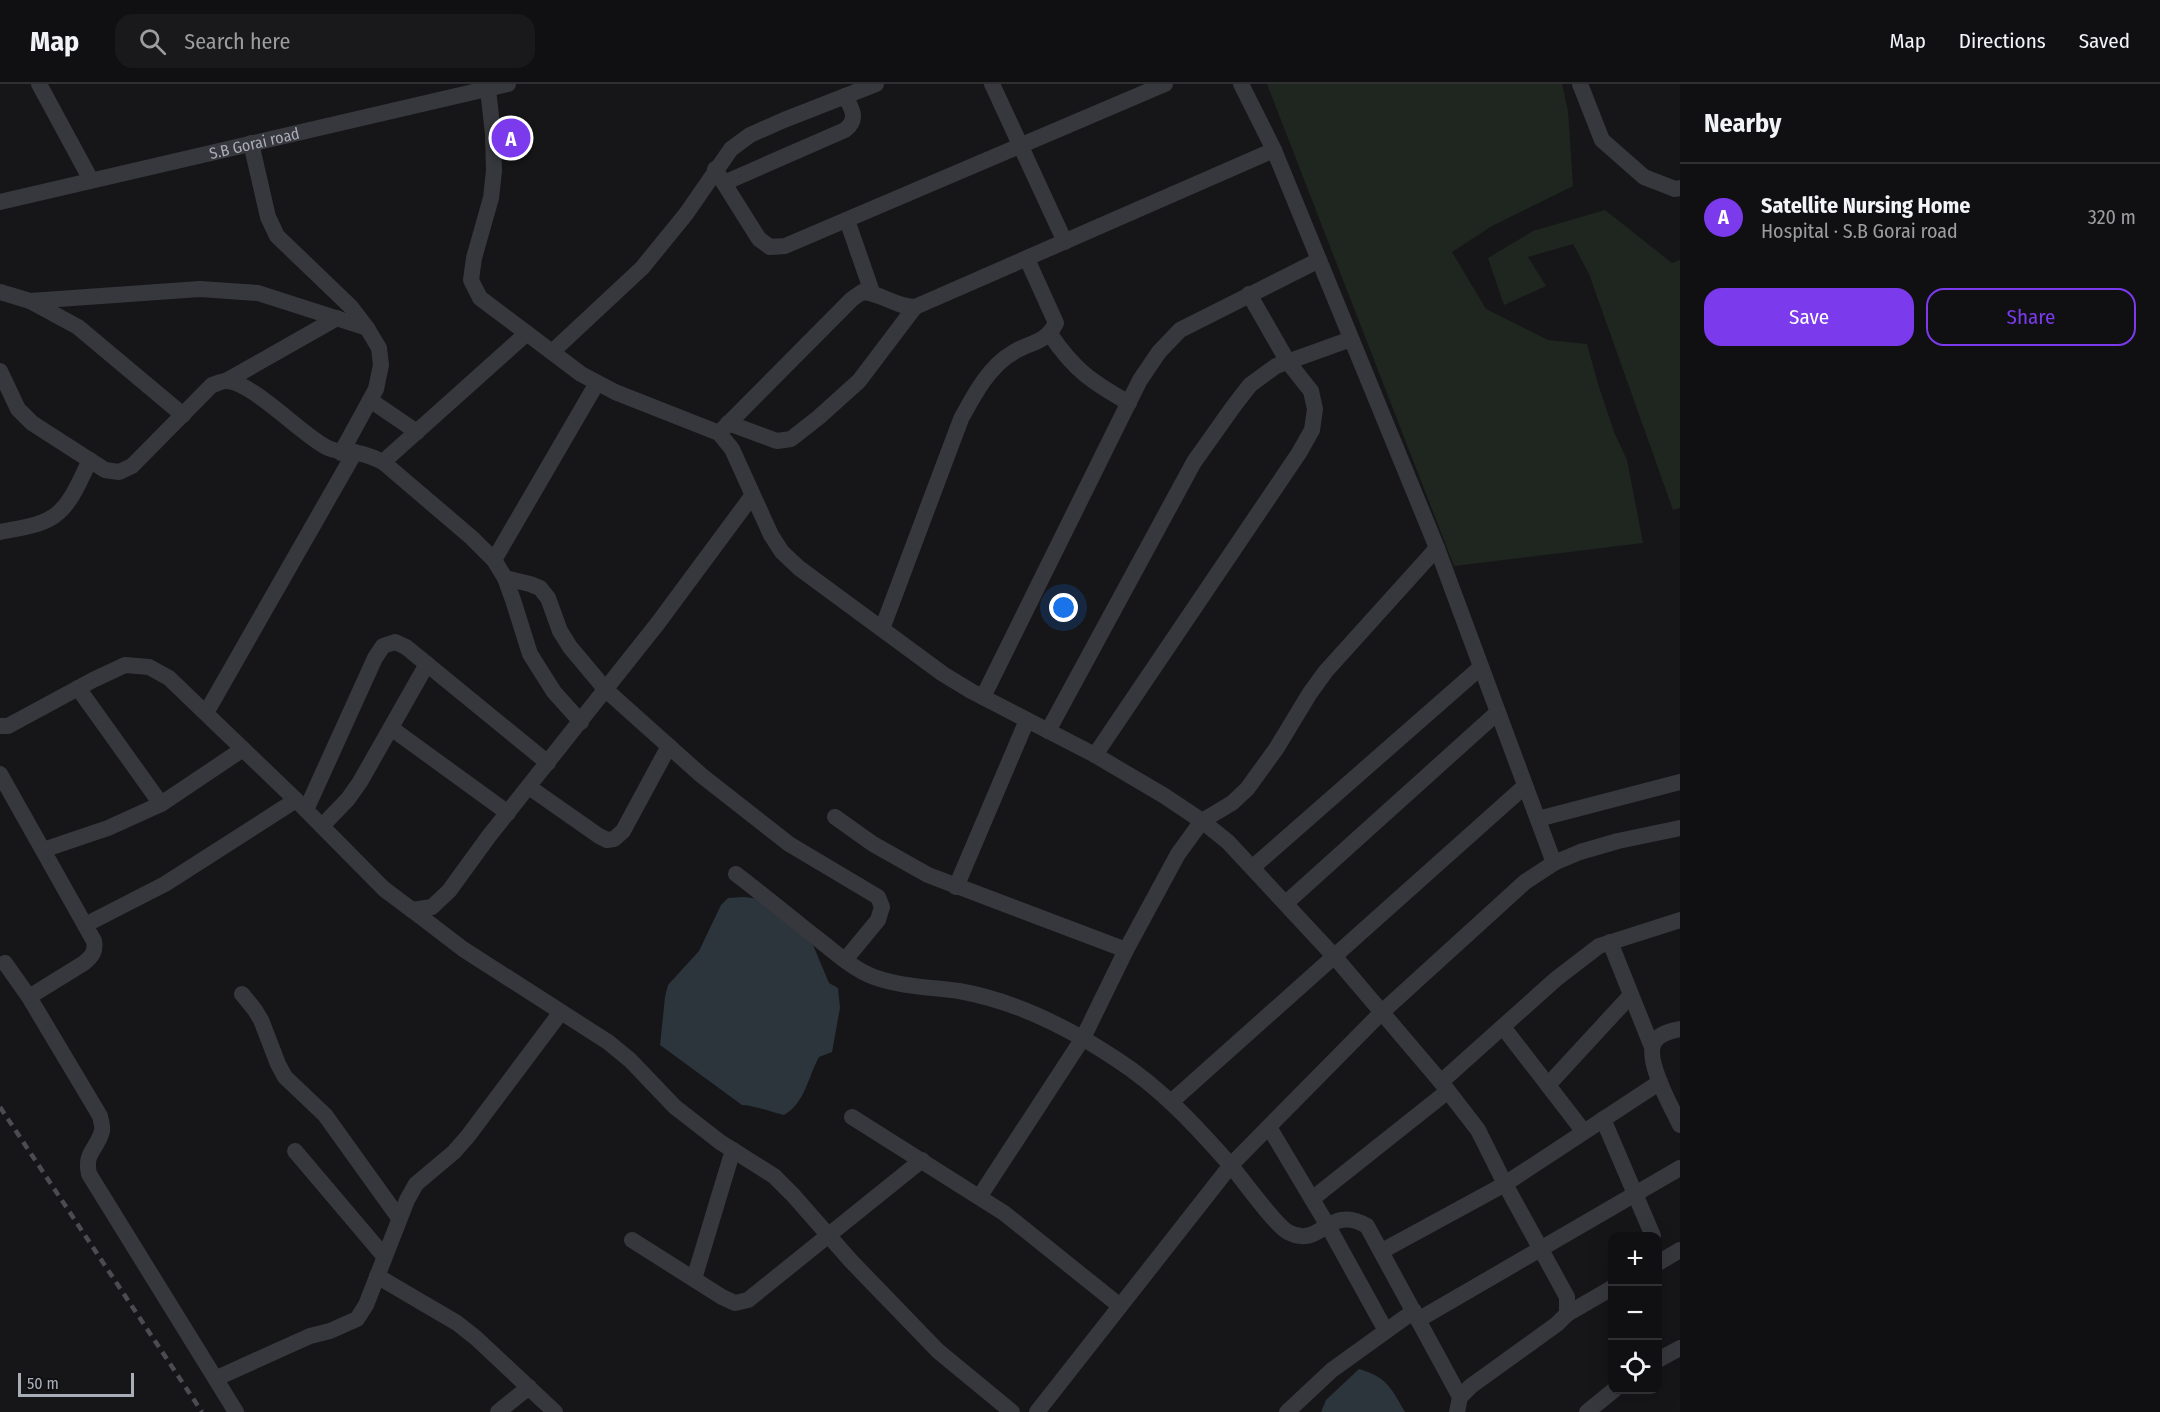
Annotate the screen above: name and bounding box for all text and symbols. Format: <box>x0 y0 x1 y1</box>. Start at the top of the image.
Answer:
search box <box>115 14 535 68</box>
text: Map <box>30 25 79 58</box>
icon: search <box>136 25 169 58</box>
text: Search here <box>184 28 290 55</box>
text: Map <box>1889 28 1926 54</box>
text: Directions <box>1959 28 2046 54</box>
text: Saved <box>2079 28 2130 54</box>
text: Nearby <box>1704 108 1781 139</box>
pin: A <box>492 116 530 160</box>
street label: S.B Gorai road <box>207 124 301 163</box>
text: Satellite Nursing Home <box>1761 192 1970 219</box>
text: A <box>1718 205 1729 229</box>
text: 320 m <box>2088 205 2136 229</box>
text: Hospital · S.B Gorai road <box>1761 219 1958 243</box>
button: Save <box>1704 288 1914 346</box>
button: Share <box>1926 288 2136 346</box>
your location <box>1049 593 1078 622</box>
map controls <box>1608 1232 1662 1394</box>
button: + <box>1608 1232 1662 1286</box>
button: − <box>1608 1286 1662 1340</box>
button: locate <box>1608 1340 1662 1394</box>
scale bar <box>18 1370 134 1398</box>
text: 50 m <box>27 1374 59 1393</box>

